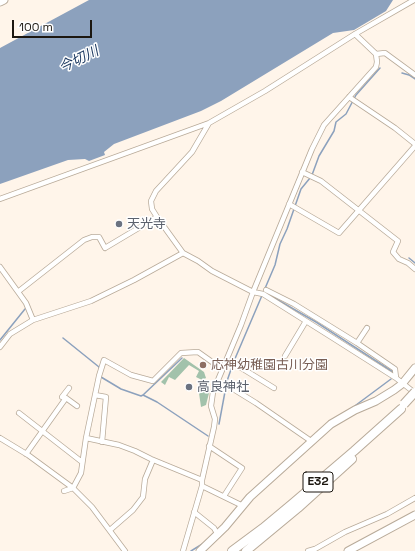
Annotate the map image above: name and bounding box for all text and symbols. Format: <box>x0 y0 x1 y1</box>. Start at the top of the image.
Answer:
scale bar <box>14 12 94 38</box>
text: 100 m <box>19 19 53 35</box>
water label: 今切川 <box>56 43 102 77</box>
place label: 天光寺 <box>127 216 166 232</box>
marker: 天光寺 <box>114 219 124 229</box>
place label: 応神幼稚園古川分園 <box>211 357 328 373</box>
marker: 応神幼稚園古川分園 <box>198 360 208 370</box>
place label: 高良神社 <box>197 379 249 395</box>
marker: 高良神社 <box>184 382 194 392</box>
road number: E32 <box>303 472 333 492</box>

